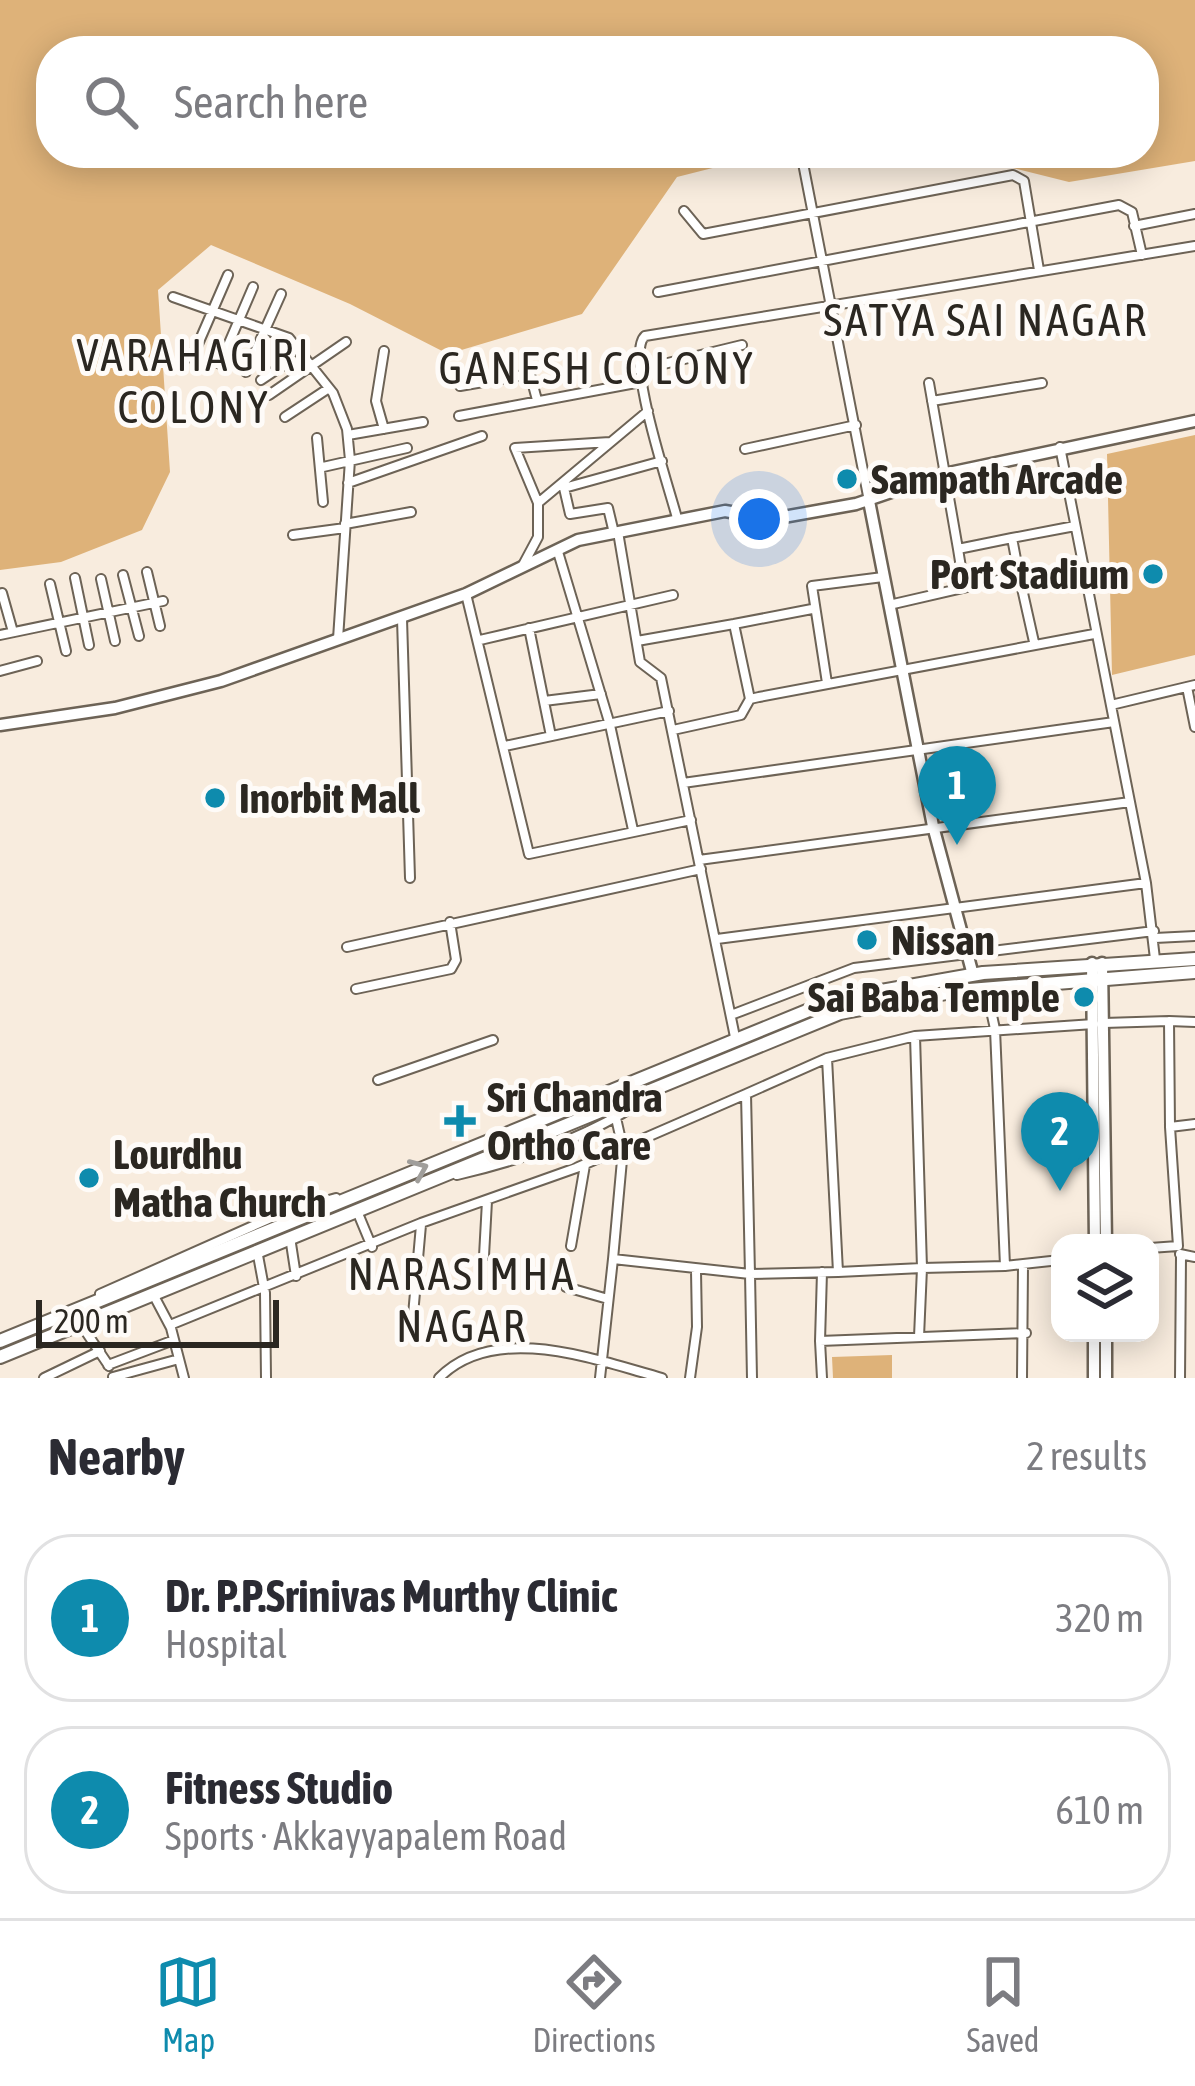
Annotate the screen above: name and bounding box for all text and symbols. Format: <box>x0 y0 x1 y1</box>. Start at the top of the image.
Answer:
search box <box>36 36 1159 168</box>
icon: search <box>78 69 144 135</box>
text: Search here <box>174 76 368 128</box>
district label: SATYA SAI NAGAR <box>823 294 1149 346</box>
district label: VARAHAGIRI COLONY <box>76 329 312 433</box>
district label: GANESH COLONY <box>439 342 755 394</box>
place label: Sampath Arcade <box>871 455 1123 503</box>
marker: Sampath Arcade <box>834 466 860 492</box>
your location <box>729 489 789 549</box>
place label: Port Stadium <box>930 550 1129 598</box>
marker: Port Stadium <box>1140 561 1166 587</box>
pin: 1 <box>918 746 996 845</box>
place label: Inorbit Mall <box>239 774 420 822</box>
marker: Inorbit Mall <box>202 785 228 811</box>
place label: Nissan <box>891 916 995 964</box>
marker: Nissan <box>854 927 880 953</box>
place label: Sai Baba Temple <box>808 973 1060 1021</box>
marker: Sai Baba Temple <box>1071 984 1097 1010</box>
place label: Sri Chandra Ortho Care <box>487 1073 663 1169</box>
pin: 2 <box>1021 1092 1099 1191</box>
marker: Sri Chandra Ortho Care <box>444 1105 476 1137</box>
place label: Lourdhu Matha Church <box>113 1130 326 1226</box>
one-way arrow <box>407 1159 428 1183</box>
marker: Lourdhu Matha Church <box>76 1165 102 1191</box>
map controls <box>1051 1234 1159 1342</box>
button: layers <box>1051 1234 1159 1342</box>
district label: NARASIMHA NAGAR <box>348 1248 576 1352</box>
scale bar <box>36 1294 279 1347</box>
text: 200 m <box>54 1302 129 1340</box>
text: Nearby <box>48 1427 185 1486</box>
text: 2 results <box>1026 1434 1147 1478</box>
text: Dr. P.P.Srinivas Murthy Clinic <box>165 1570 617 1622</box>
text: 1 <box>81 1596 99 1640</box>
text: 320 m <box>1056 1596 1144 1640</box>
text: Hospital <box>165 1622 287 1666</box>
text: Fitness Studio <box>165 1762 393 1814</box>
text: 2 <box>81 1788 99 1832</box>
text: 610 m <box>1056 1788 1144 1832</box>
text: Sports · Akkayyapalem Road <box>165 1814 567 1858</box>
tab: Map <box>155 1949 221 2059</box>
tab: Directions <box>532 1949 656 2059</box>
tab: Saved <box>967 1949 1039 2059</box>

